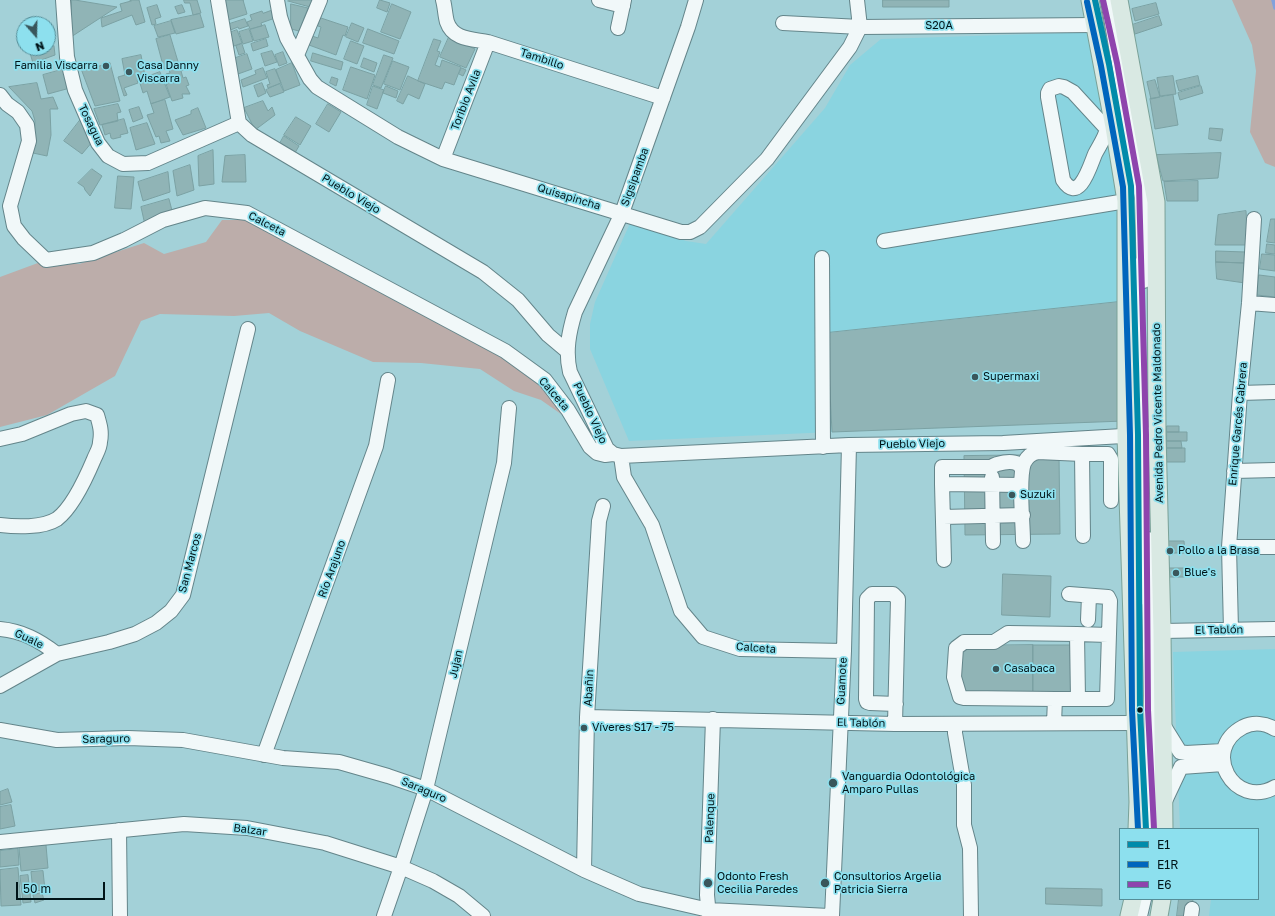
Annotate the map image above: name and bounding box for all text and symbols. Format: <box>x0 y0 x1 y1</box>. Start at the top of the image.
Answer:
north arrow <box>16 16 56 56</box>
street label: S20A <box>925 19 953 33</box>
text: N <box>34 39 46 54</box>
street label: Tambillo <box>519 46 565 72</box>
place label: Familia Viscarra <box>14 59 98 73</box>
place label: Casa Danny Viscarra <box>137 59 199 85</box>
marker: Familia Viscarra <box>101 61 111 71</box>
marker: Casa Danny Viscarra <box>124 67 134 77</box>
street label: Toribio Avila <box>448 68 484 132</box>
street label: Tosagua <box>75 102 107 148</box>
street label: Sigsipamba <box>618 146 652 208</box>
street label: Pueblo Viejo <box>319 171 383 217</box>
street label: Quisapincha <box>536 181 602 213</box>
street label: Calceta <box>246 209 288 239</box>
street label: Avenida Pedro Vicente Maldonado <box>1150 323 1166 503</box>
street label: Enrique Garcés Cabrera <box>1226 362 1250 486</box>
place label: Supermaxi <box>983 370 1039 384</box>
marker: Supermaxi <box>970 372 980 382</box>
street label: Calceta <box>536 375 572 413</box>
street label: Pueblo Viejo <box>570 380 610 446</box>
street label: Pueblo Viejo <box>879 437 945 451</box>
place label: Suzuki <box>1020 488 1055 502</box>
marker: Suzuki <box>1007 490 1017 500</box>
street label: San Marcos <box>176 532 204 594</box>
street label: Río Arajuno <box>315 538 349 600</box>
place label: Pollo a la Brasa <box>1178 544 1259 558</box>
marker: Pollo a la Brasa <box>1165 546 1175 556</box>
place label: Blue's <box>1184 566 1216 580</box>
marker: Blue's <box>1171 568 1181 578</box>
street label: El Tablón <box>1195 623 1243 637</box>
street label: Guale <box>12 627 46 651</box>
street label: Calceta <box>736 640 776 656</box>
street label: Jujan <box>446 649 466 679</box>
street label: Guamote <box>834 657 850 705</box>
place label: Casabaca <box>1004 662 1055 676</box>
marker: Casabaca <box>991 664 1001 674</box>
street label: Abañin <box>581 669 597 707</box>
unlabelled marker <box>1135 705 1145 715</box>
street label: El Tablón <box>837 716 885 730</box>
place label: Víveres S17 - 75 <box>592 721 674 735</box>
marker: Víveres S17 - 75 <box>579 723 589 733</box>
street label: Saraguro <box>82 732 130 746</box>
place label: Vanguardia Odontológica Amparo Pullas <box>842 770 975 796</box>
street label: Saraguro <box>399 775 449 805</box>
marker: Vanguardia Odontológica Amparo Pullas <box>827 777 839 789</box>
street label: Palenque <box>703 793 717 843</box>
street label: Balzar <box>233 821 267 839</box>
legend <box>1119 828 1259 900</box>
text: E1 <box>1157 837 1170 852</box>
text: E1R <box>1157 857 1178 872</box>
place label: Odonto Fresh Cecilia Paredes <box>717 870 798 896</box>
place label: Consultorios Argelia Patricia Sierra <box>834 870 941 896</box>
scale bar <box>18 874 107 900</box>
marker: Odonto Fresh Cecilia Paredes <box>702 877 714 889</box>
marker: Consultorios Argelia Patricia Sierra <box>819 877 831 889</box>
text: E6 <box>1157 877 1172 892</box>
text: 50 m <box>23 881 51 896</box>

